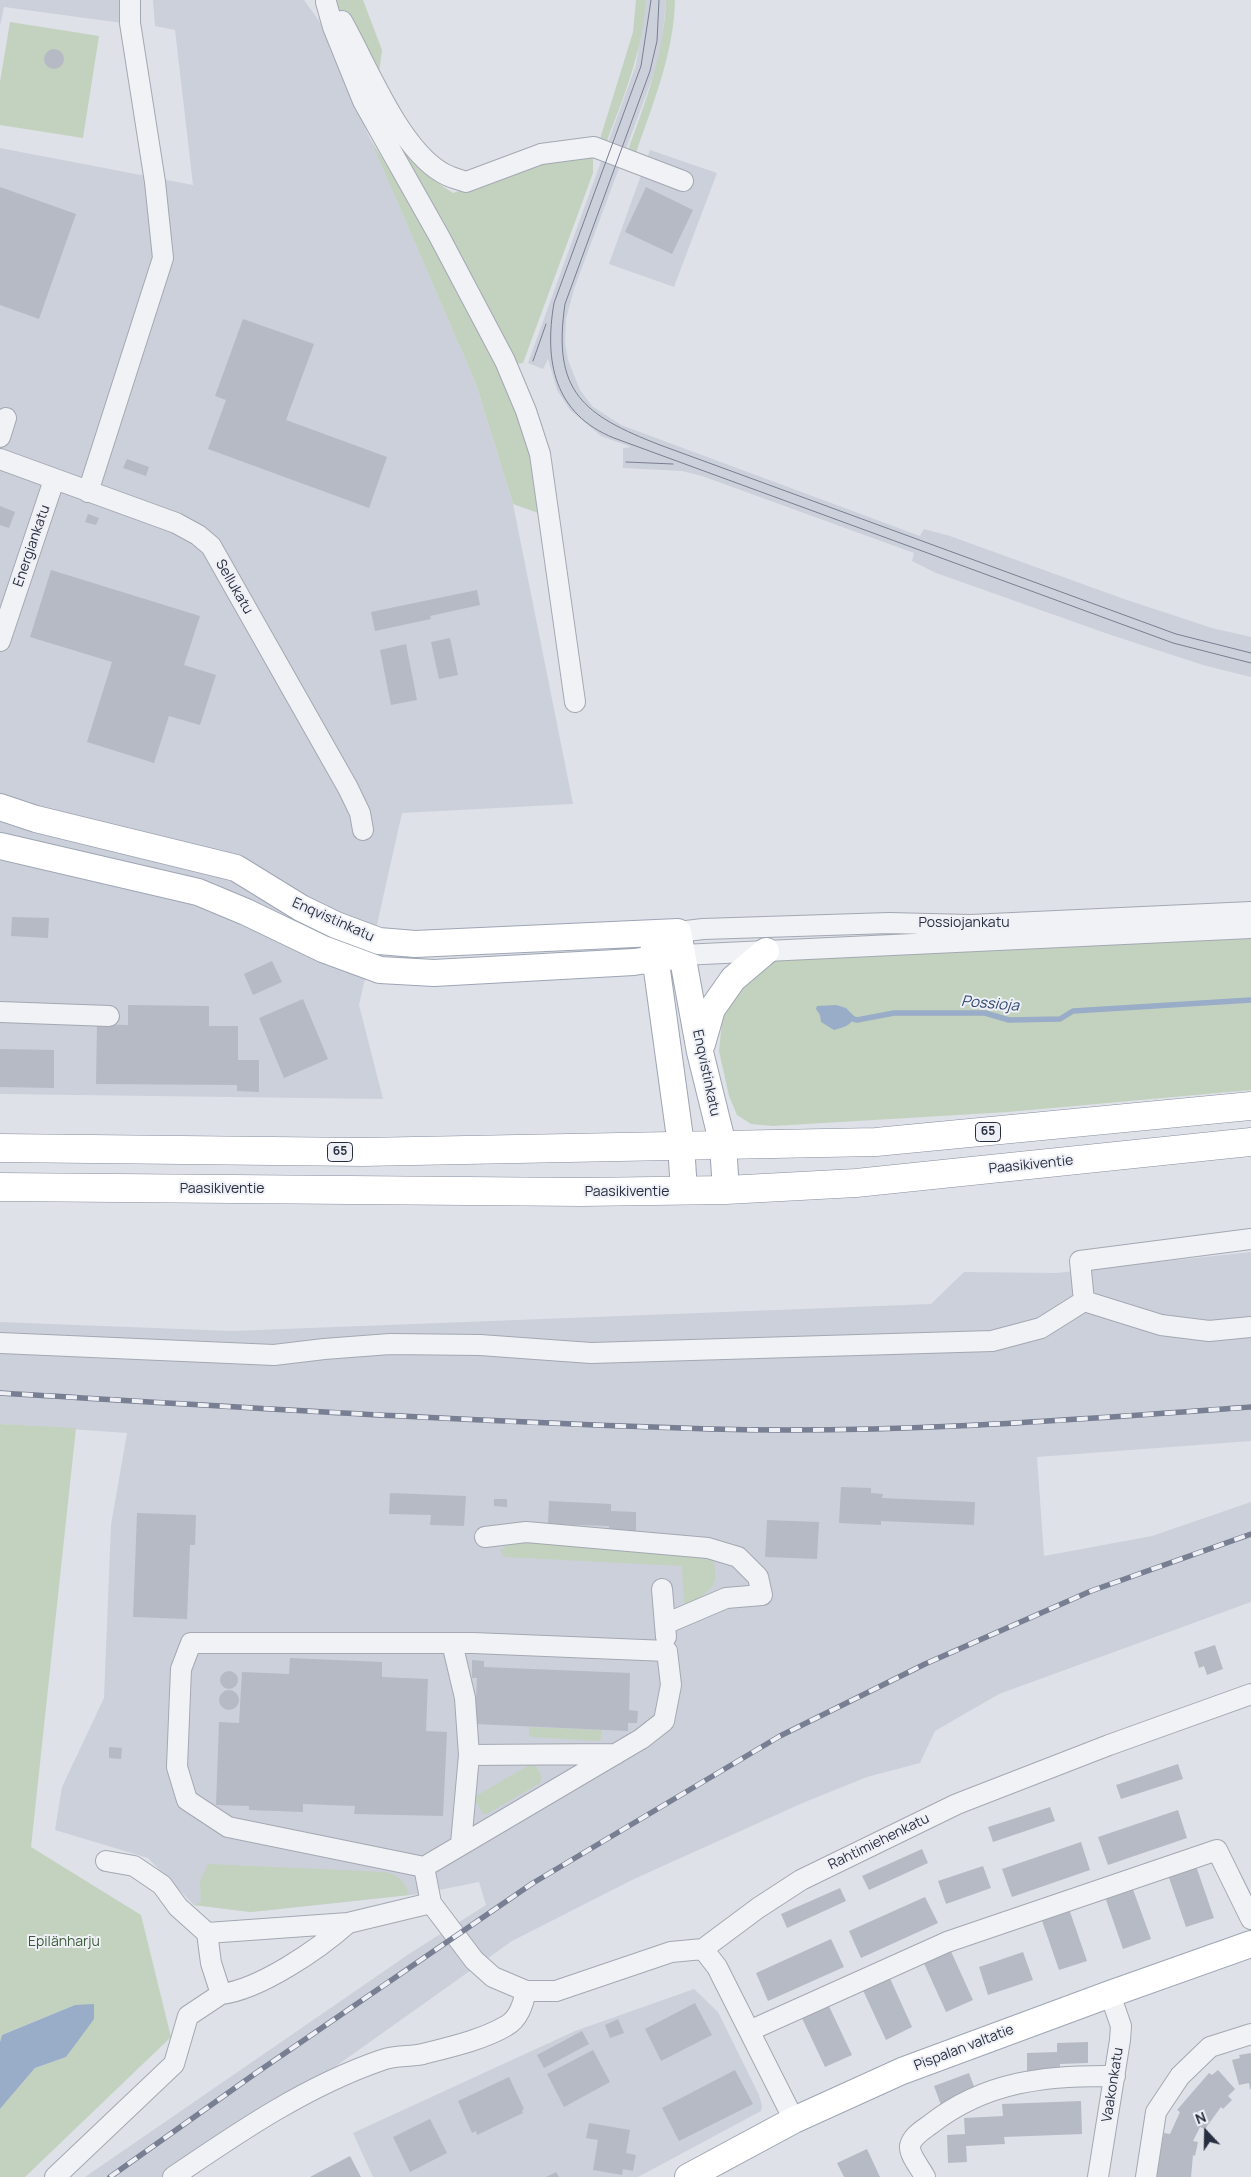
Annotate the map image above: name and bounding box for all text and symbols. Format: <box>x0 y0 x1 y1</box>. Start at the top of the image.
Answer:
street label: Energiankatu <box>10 503 54 589</box>
street label: Sellukatu <box>212 557 256 617</box>
street label: Enqvistinkatu <box>289 894 377 946</box>
street label: Possiojankatu <box>918 915 1010 931</box>
water label: Possioja <box>960 993 1020 1015</box>
street label: Enqvistinkatu <box>689 1028 723 1118</box>
road number: 65 <box>976 1122 1000 1142</box>
road number: 65 <box>328 1142 352 1162</box>
street label: Paasikiventie <box>988 1152 1074 1178</box>
street label: Paasikiventie <box>180 1181 264 1197</box>
street label: Paasikiventie <box>585 1184 669 1200</box>
street label: Rahtimiehenkatu <box>826 1810 932 1874</box>
park label: Epilänharju <box>28 1934 100 1950</box>
street label: Pispalan valtatie <box>912 2021 1016 2075</box>
street label: Vaakonkatu <box>1099 2046 1127 2124</box>
north arrow <box>1181 2107 1231 2157</box>
text: N <box>1192 2107 1209 2128</box>

